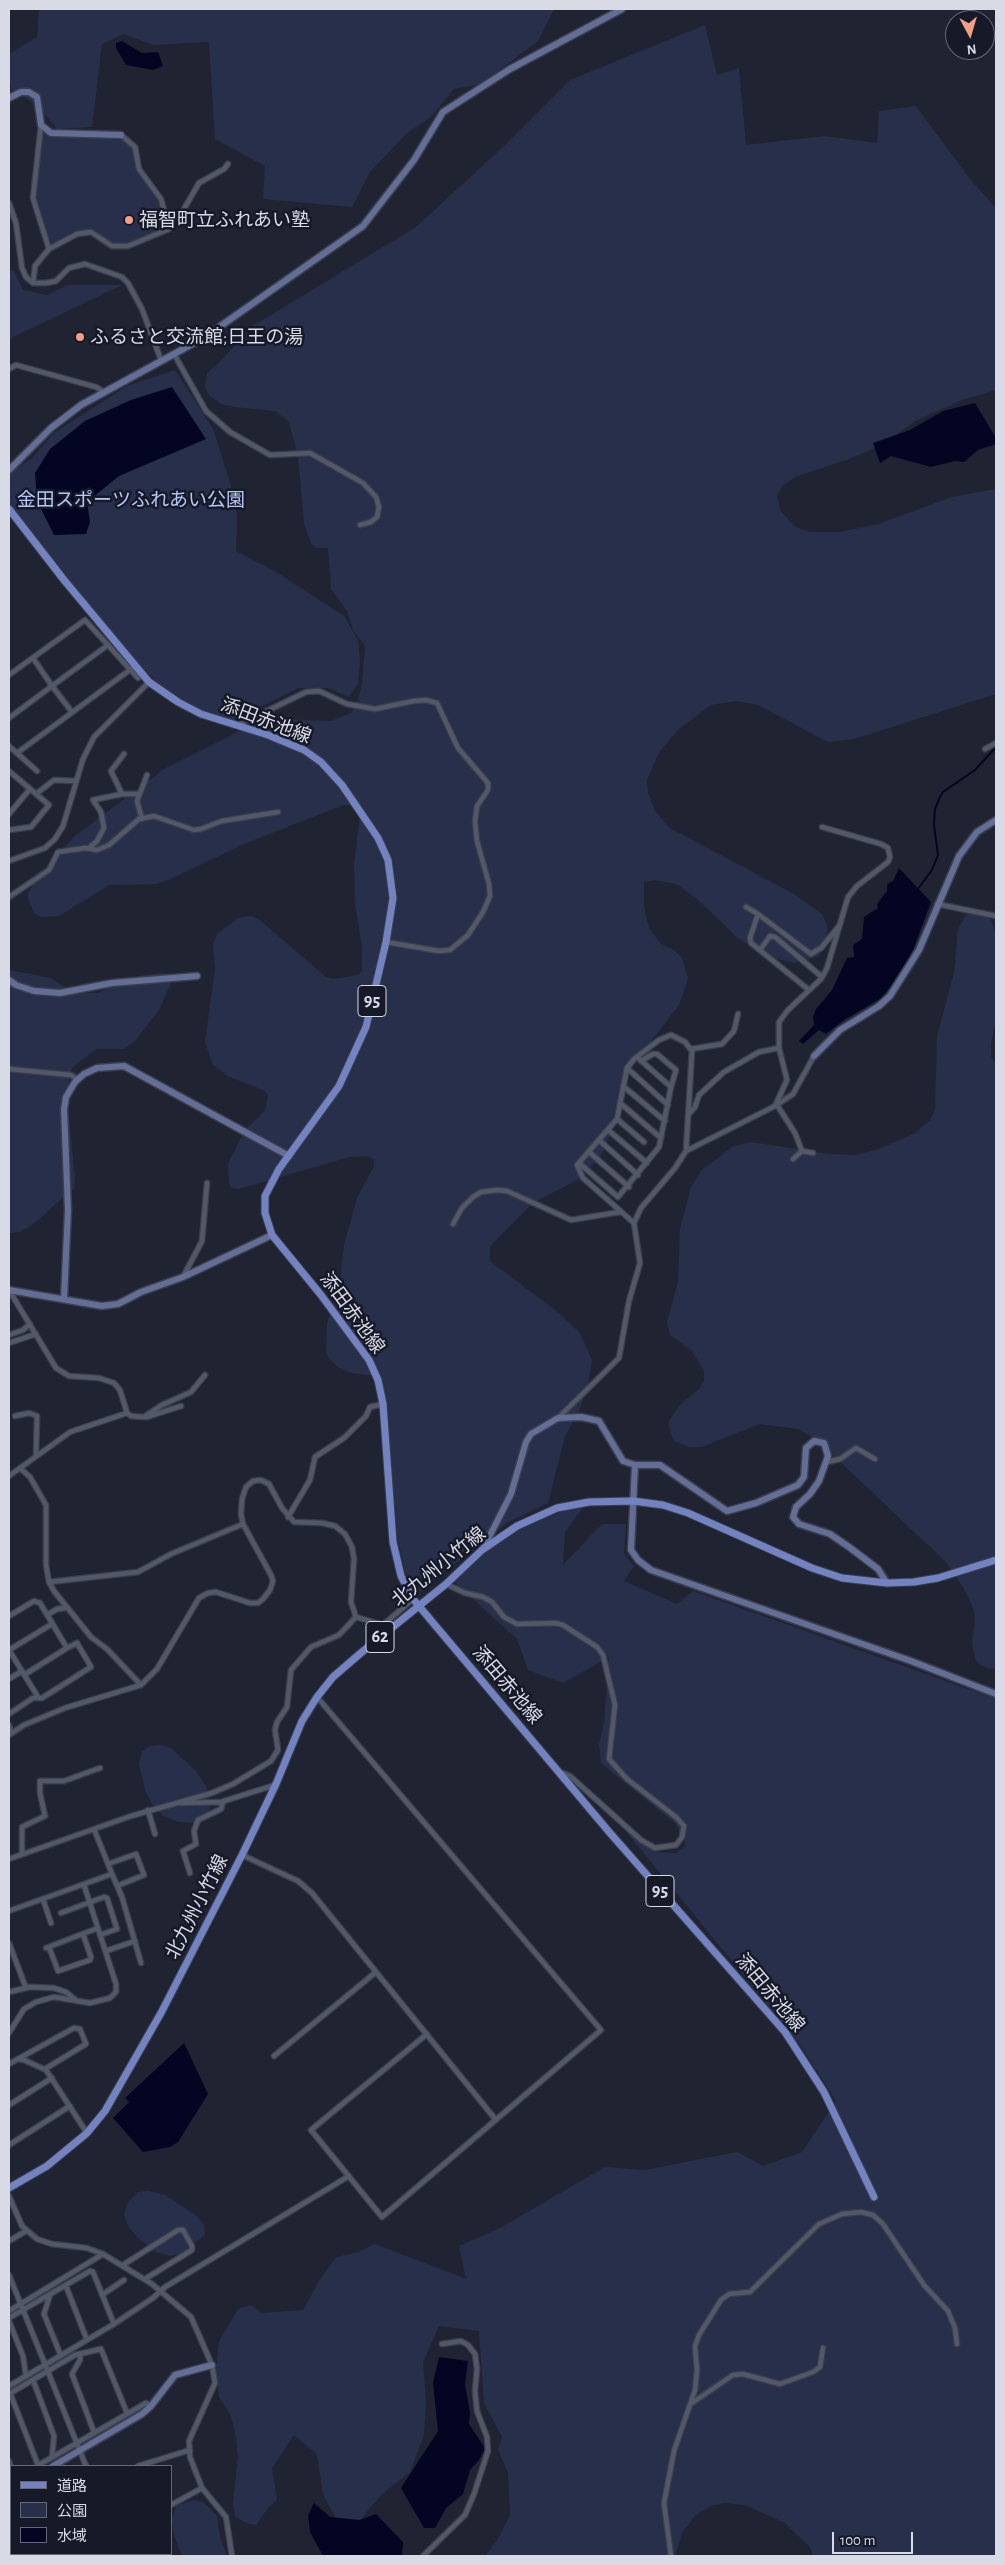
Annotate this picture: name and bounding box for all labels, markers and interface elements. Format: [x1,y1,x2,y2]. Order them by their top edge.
north arrow [945,10,995,60]
text: N [966,41,977,56]
place label: 福智町立ふれあい塾 [139,209,310,231]
marker: 福智町立ふれあい塾 [123,214,135,226]
place label: ふるさと交流館;日王の湯 [90,326,303,348]
marker: ふるさと交流館;日王の湯 [74,331,86,343]
park label: 金田スポーツふれあい公園 [17,489,245,511]
street label: 添田赤池線 [218,693,314,749]
road number: 95 [358,986,386,1016]
street label: 添田赤池線 [315,1268,389,1358]
street label: 北九州小竹線 [388,1522,490,1612]
road number: 62 [366,1621,394,1652]
street label: 添田赤池線 [468,1641,546,1729]
street label: 北九州小竹線 [161,1851,233,1963]
road number: 95 [646,1875,674,1906]
street label: 添田赤池線 [731,1949,809,2037]
legend [10,2465,172,2555]
text: 道路 [57,2479,87,2494]
text: 公園 [57,2504,87,2519]
scale bar [835,2522,916,2554]
text: 水域 [57,2529,87,2544]
text: 100 m [840,2533,875,2548]

